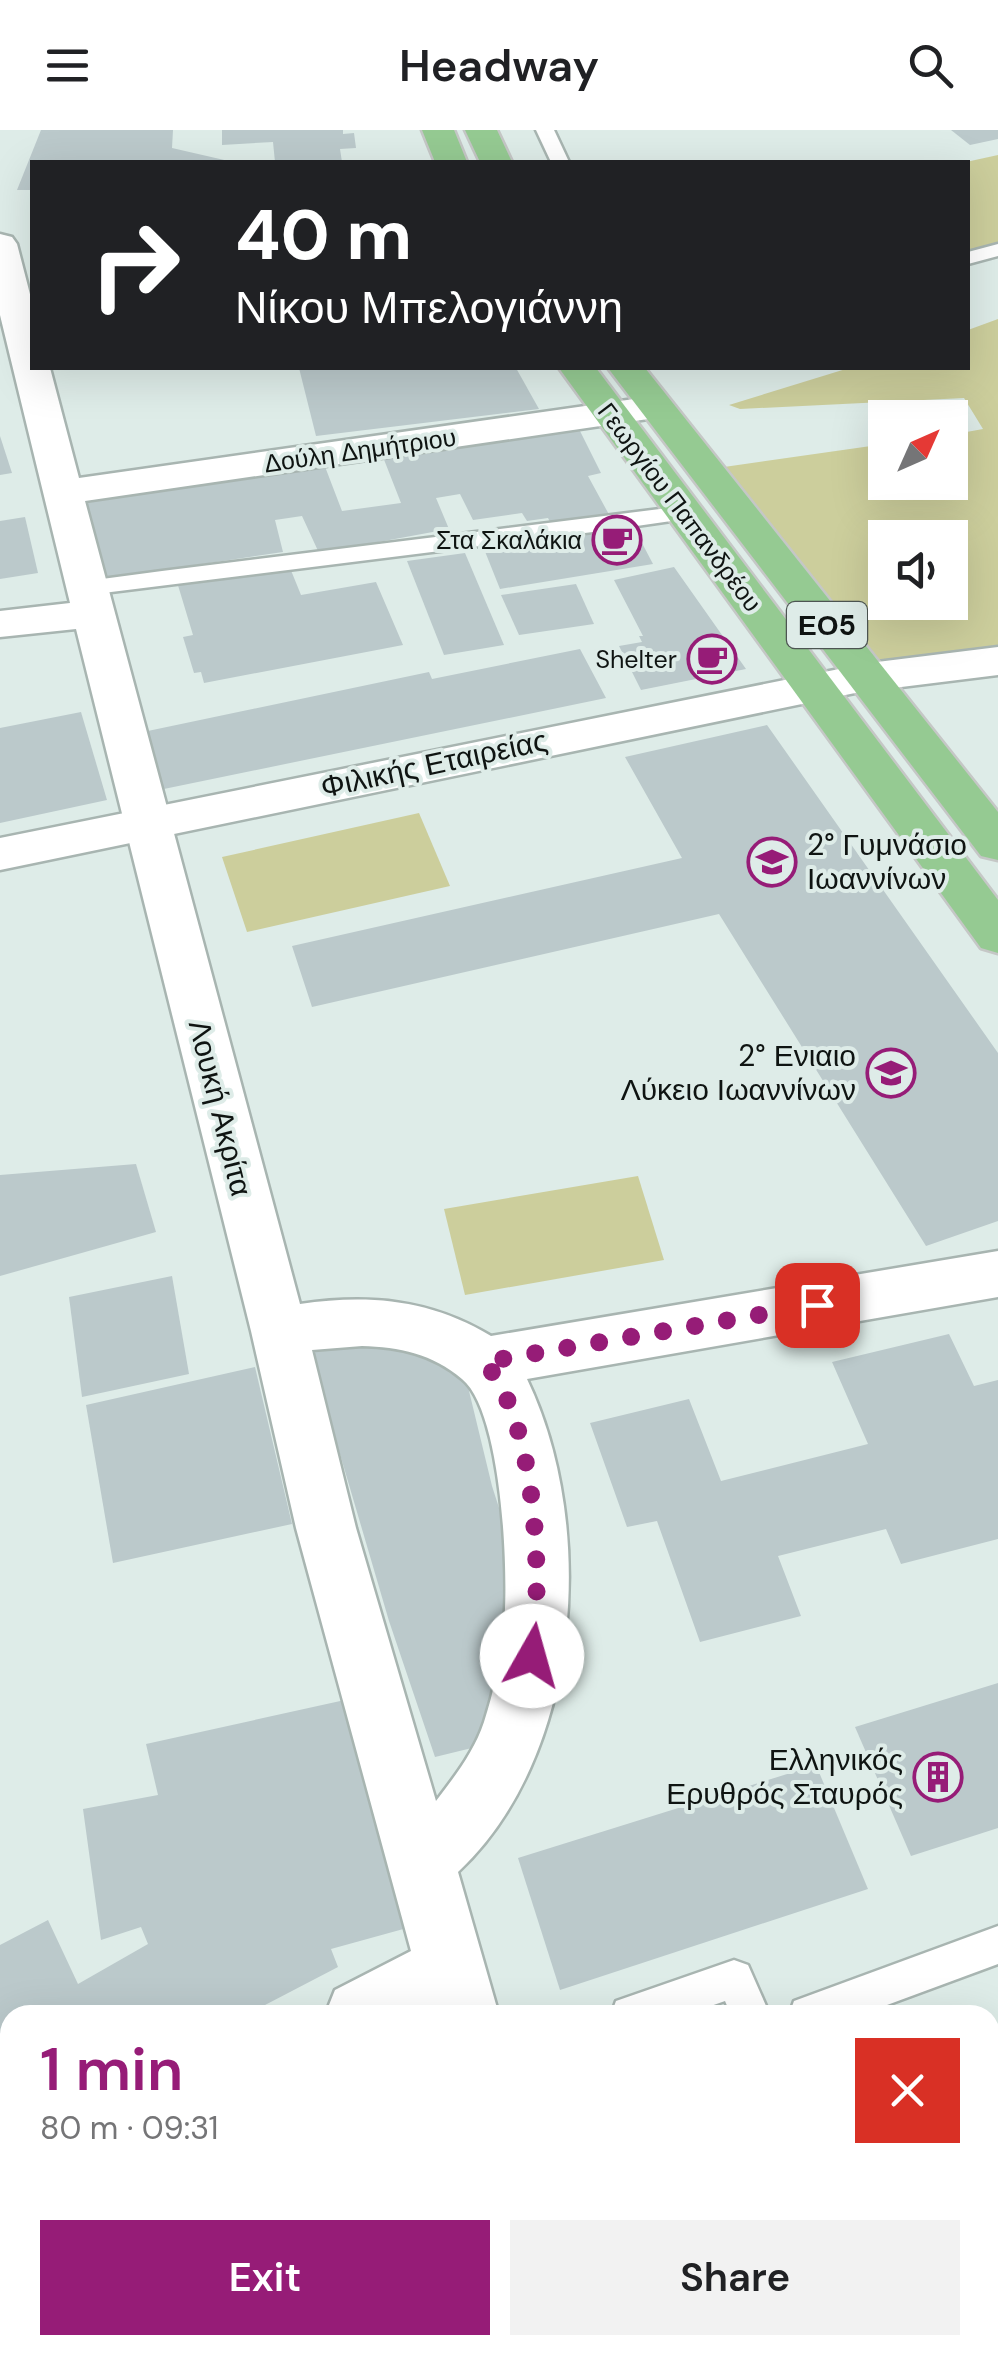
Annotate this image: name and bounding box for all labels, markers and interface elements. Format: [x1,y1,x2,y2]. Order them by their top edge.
text: Headway [399,36,599,95]
icon: menu [40,38,95,93]
icon: search [903,38,958,93]
text: 40 m [235,190,412,281]
icon: right [70,200,200,330]
text: Νίκου Μπελογιάννη [235,278,623,337]
street label: Γεωργίου Παπανδρέου [590,396,769,618]
north arrow [868,400,968,500]
map controls [868,400,968,620]
street label: Δούλη Δημήτριου [262,421,458,480]
cafe icon: Στα Σκαλάκια [591,514,643,566]
button: sound [868,520,968,620]
place label: Στα Σκαλάκια [436,524,582,557]
road number: ΕΟ5 [787,602,867,648]
cafe icon: Shelter [686,633,738,685]
place label: Shelter [595,643,677,676]
street label: Φιλικής Εταιρείας [317,720,551,807]
place label: 2° Γυμνάσιο Ιωαννίνων [807,825,967,898]
school or university icon: 2° Γυμνάσιο Ιωαννίνων [746,836,798,888]
street label: Λουκή Ακρίτα [180,1016,261,1200]
place label: 2° Ενιαιο Λύκειο Ιωαννίνων [621,1036,856,1109]
school or university icon: 2° Ενιαιο Λύκειο Ιωαννίνων [865,1047,917,1099]
pin [775,1263,860,1348]
icon: arrive [790,1278,845,1333]
position arrow [480,1604,584,1708]
place label: Ελληνικός Ερυθρός Σταυρός [666,1740,903,1813]
building icon: Ελληνικός Ερυθρός Σταυρός [912,1751,964,1803]
text: 1 min [40,2030,183,2109]
button: close [855,2038,960,2143]
text: 80 m · 09:31 [40,2107,219,2149]
button: Exit [40,2220,490,2335]
button: Share [510,2220,960,2335]

